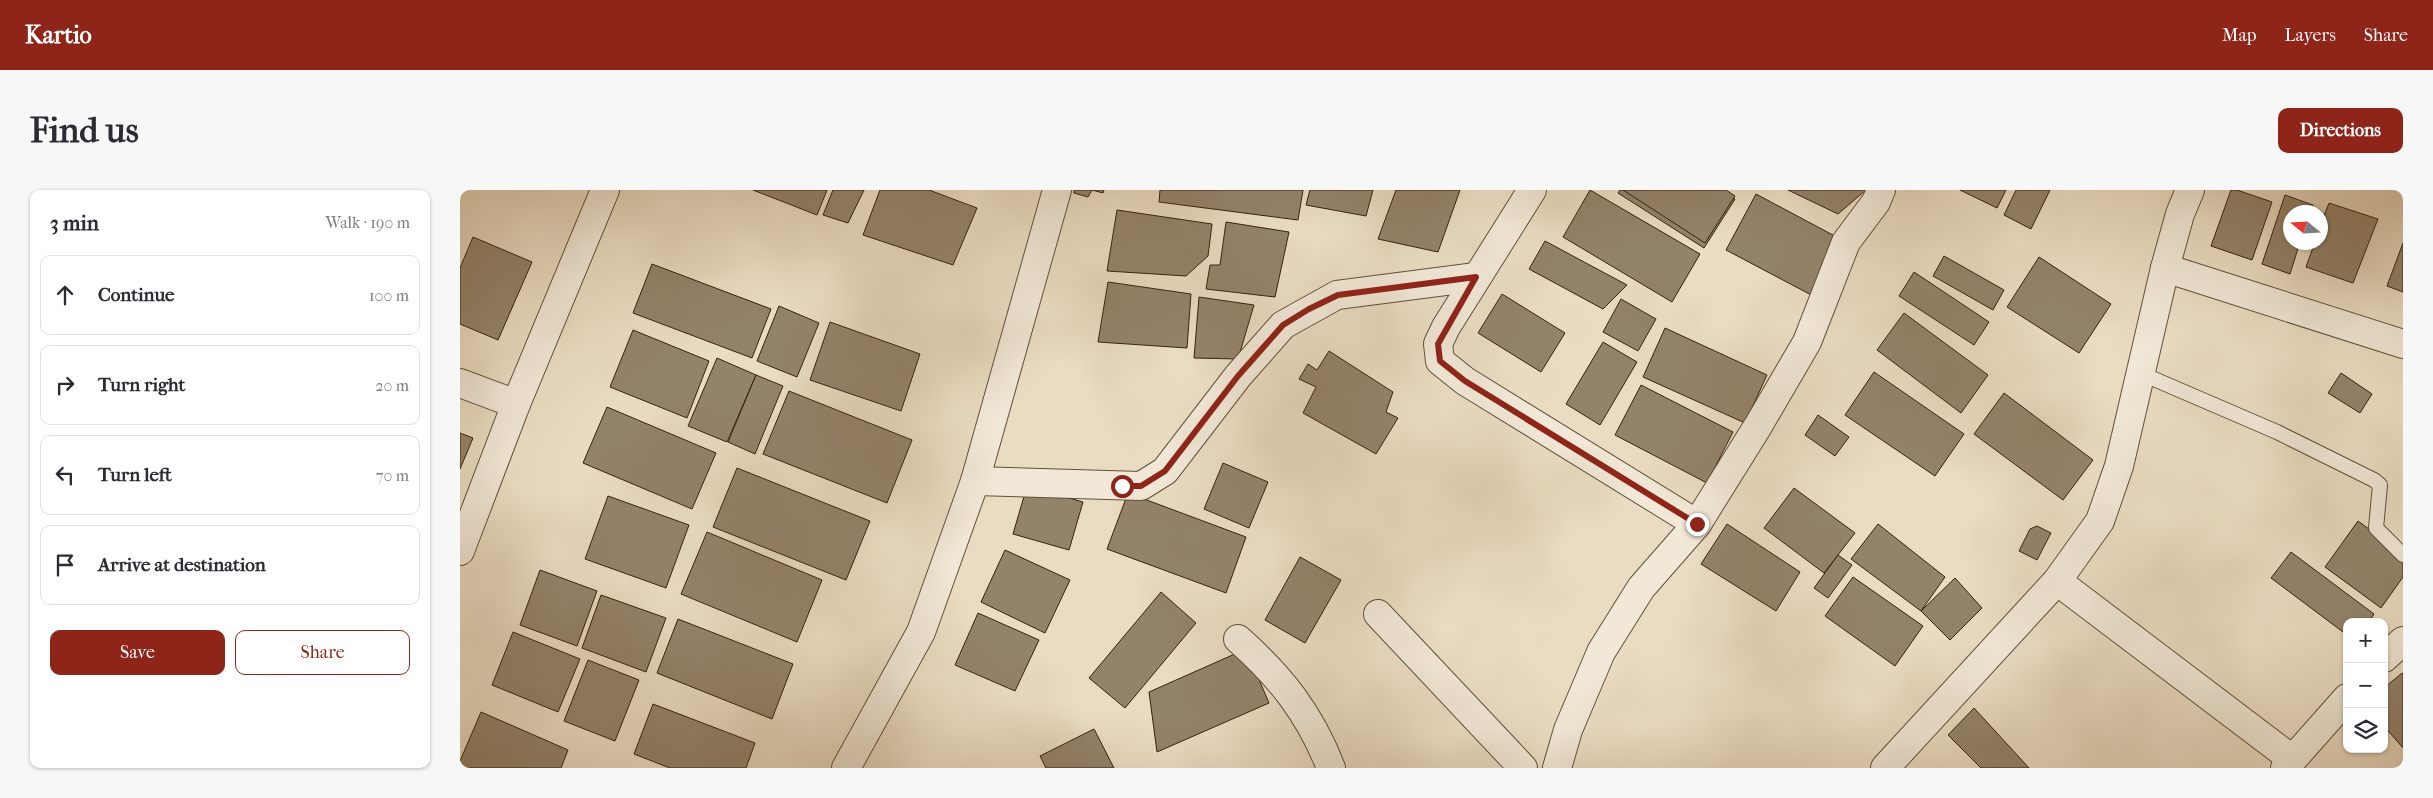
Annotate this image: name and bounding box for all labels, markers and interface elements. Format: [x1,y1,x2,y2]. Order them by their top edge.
text: Kartio [25,21,92,49]
text: Map [2222,25,2256,46]
text: Layers [2284,25,2336,46]
text: Share [2364,25,2408,46]
button: Directions [2278,108,2403,153]
text: Find us [30,110,139,151]
north arrow [2283,205,2328,250]
text: 3 min [50,211,99,235]
text: Walk · 190 m [326,213,410,232]
icon: ahead [51,281,79,309]
text: Continue [98,284,174,306]
text: 100 m [369,286,409,305]
icon: right [51,371,79,399]
text: Turn right [98,374,185,396]
text: 20 m [375,376,409,395]
icon: left [51,461,79,489]
text: Turn left [98,464,172,486]
text: 70 m [376,466,409,485]
route start [1111,475,1134,498]
route end [1686,513,1709,536]
icon: arrive [51,551,79,579]
text: Arrive at destination [98,554,266,576]
map controls [2343,618,2388,753]
button: + [2343,618,2388,663]
button: Save [50,630,225,675]
button: Share [235,630,410,675]
button: − [2343,663,2388,708]
button: layers [2343,708,2388,753]

